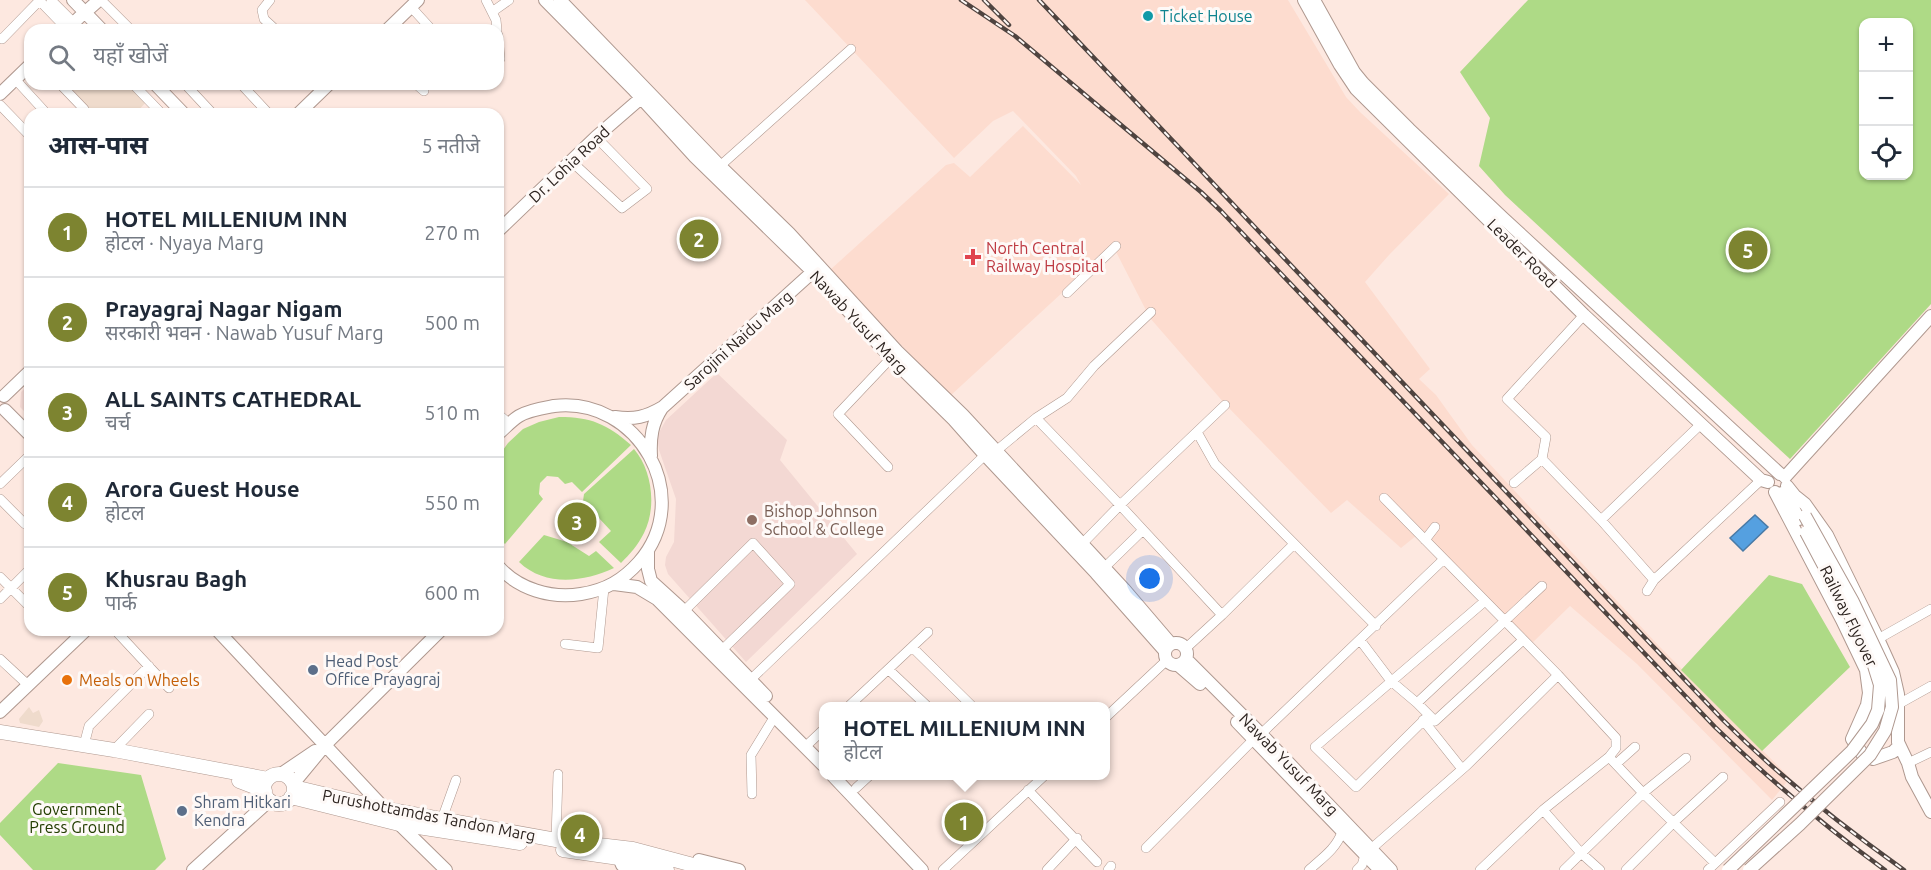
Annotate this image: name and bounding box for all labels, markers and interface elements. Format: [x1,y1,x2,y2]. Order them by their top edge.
place label: Ticket House [1160,7,1253,25]
marker: Ticket House [1141,9,1155,23]
map controls [1859,18,1913,180]
button: + [1859,18,1913,72]
search box [24,24,504,90]
icon: search [45,41,78,74]
text: यहाँ खोजें [93,42,168,67]
button: − [1859,72,1913,126]
street label: Dr. Lohia Road [525,122,613,206]
button: locate [1859,126,1913,180]
text: आस-पास [48,130,148,159]
text: 5 नतीजे [422,134,480,157]
text: HOTEL MILLENIUM INN [105,206,348,231]
street label: Leader Road [1484,215,1560,291]
pin: 2 [680,216,718,262]
text: 1 [62,221,73,244]
text: 270 m [424,221,480,244]
pin: 5 [1728,228,1768,272]
text: होटल · Nyaya Marg [105,231,264,254]
place label: North Central Railway Hospital [986,239,1104,275]
marker: North Central Railway Hospital [964,248,982,266]
street label: Nawab Yusuf Marg [807,267,911,377]
street label: Sarojini Naidu Marg [680,287,796,393]
text: Prayagraj Nagar Nigam [105,296,342,321]
text: 2 [62,311,73,334]
text: 500 m [424,311,480,334]
text: सरकारी भवन · Nawab Yusuf Marg [105,321,384,344]
text: ALL SAINTS CATHEDRAL [105,386,361,411]
text: 3 [62,401,73,424]
text: 510 m [424,401,480,424]
text: चर्च [105,411,130,434]
text: Arora Guest House [105,476,300,501]
text: 4 [62,491,73,514]
text: 550 m [424,491,480,514]
pin: 3 [558,500,596,544]
text: होटल [105,501,144,524]
place label: Bishop Johnson School & College [764,502,884,538]
marker: Bishop Johnson School & College [745,513,759,527]
street label: Railway Flyover [1817,562,1881,670]
your location [1135,564,1164,593]
text: Khusrau Bagh [105,566,247,591]
text: 5 [62,581,73,604]
text: 600 m [424,581,480,604]
text: पार्क [105,591,137,614]
place label: Head Post Office Prayagraj [325,652,441,688]
marker: Head Post Office Prayagraj [306,663,320,677]
place label: Meals on Wheels [79,671,200,689]
marker: Meals on Wheels [60,673,74,687]
popup [819,702,1110,780]
street label: Nawab Yusuf Marg [1236,709,1342,819]
text: HOTEL MILLENIUM INN [843,715,1086,740]
text: होटल [843,740,883,763]
street label: Purushottamdas Tandon Marg [321,785,537,845]
place label: Shram Hitkari Kendra [194,793,291,829]
park label: Government Press Ground [29,800,125,836]
pin: 1 [944,800,984,844]
marker: Shram Hitkari Kendra [175,804,189,818]
pin: 4 [560,812,600,856]

